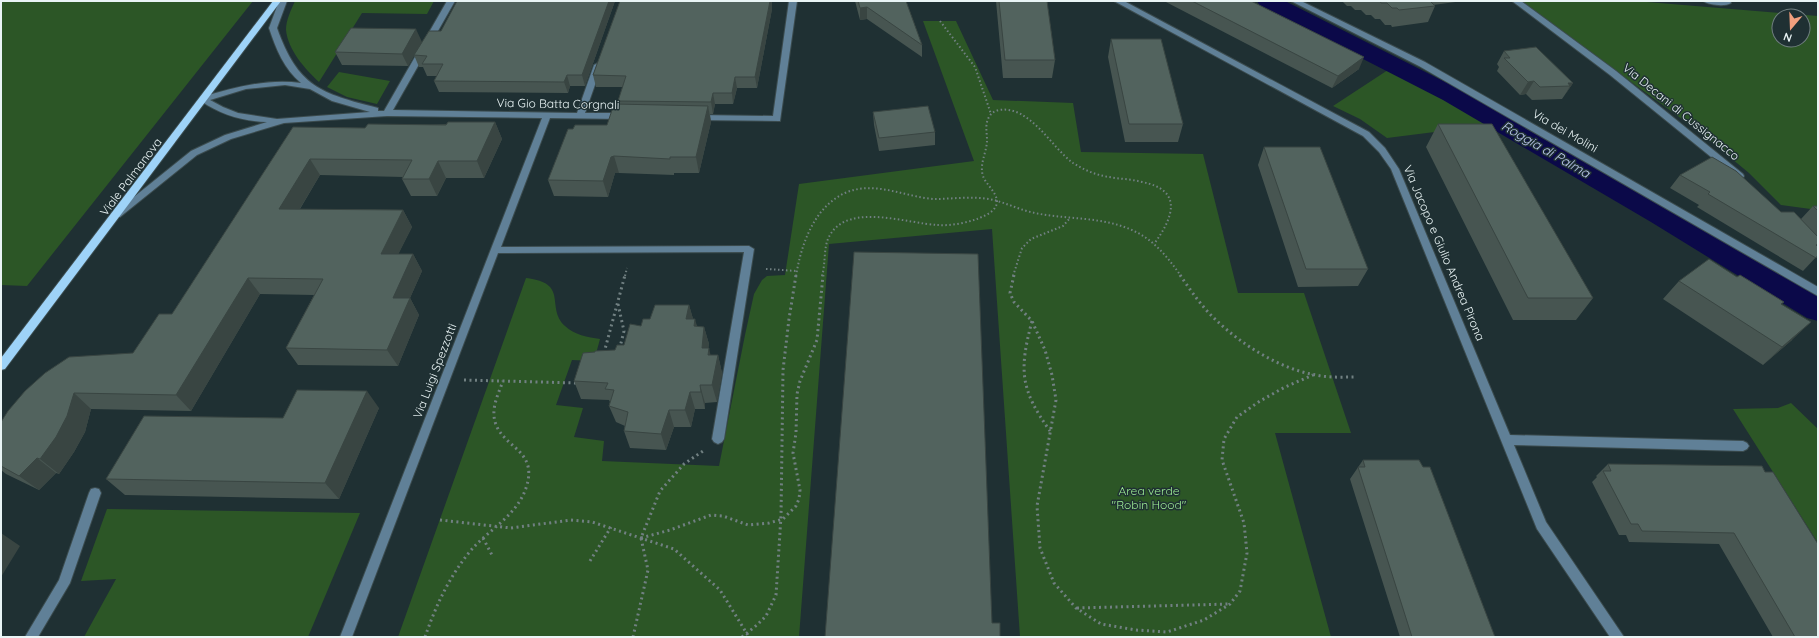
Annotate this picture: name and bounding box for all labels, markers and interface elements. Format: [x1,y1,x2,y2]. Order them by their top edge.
north arrow [1771,8,1811,48]
text: N [1782,30,1794,45]
street label: Via Decani di Cussignacco [1620,60,1743,163]
street label: Via Gio Batta Corgnali [496,95,620,112]
street label: Via dei Molini [1530,106,1601,155]
water label: Roggia di Palma [1499,117,1594,181]
street label: Viale Palmanova [96,135,165,219]
street label: Via Jacopo e Giulio Andrea Pirona [1401,163,1488,343]
street label: Via Luigi Spezzotti [410,321,460,420]
park label: Area verde "Robin Hood" [1112,483,1187,512]

